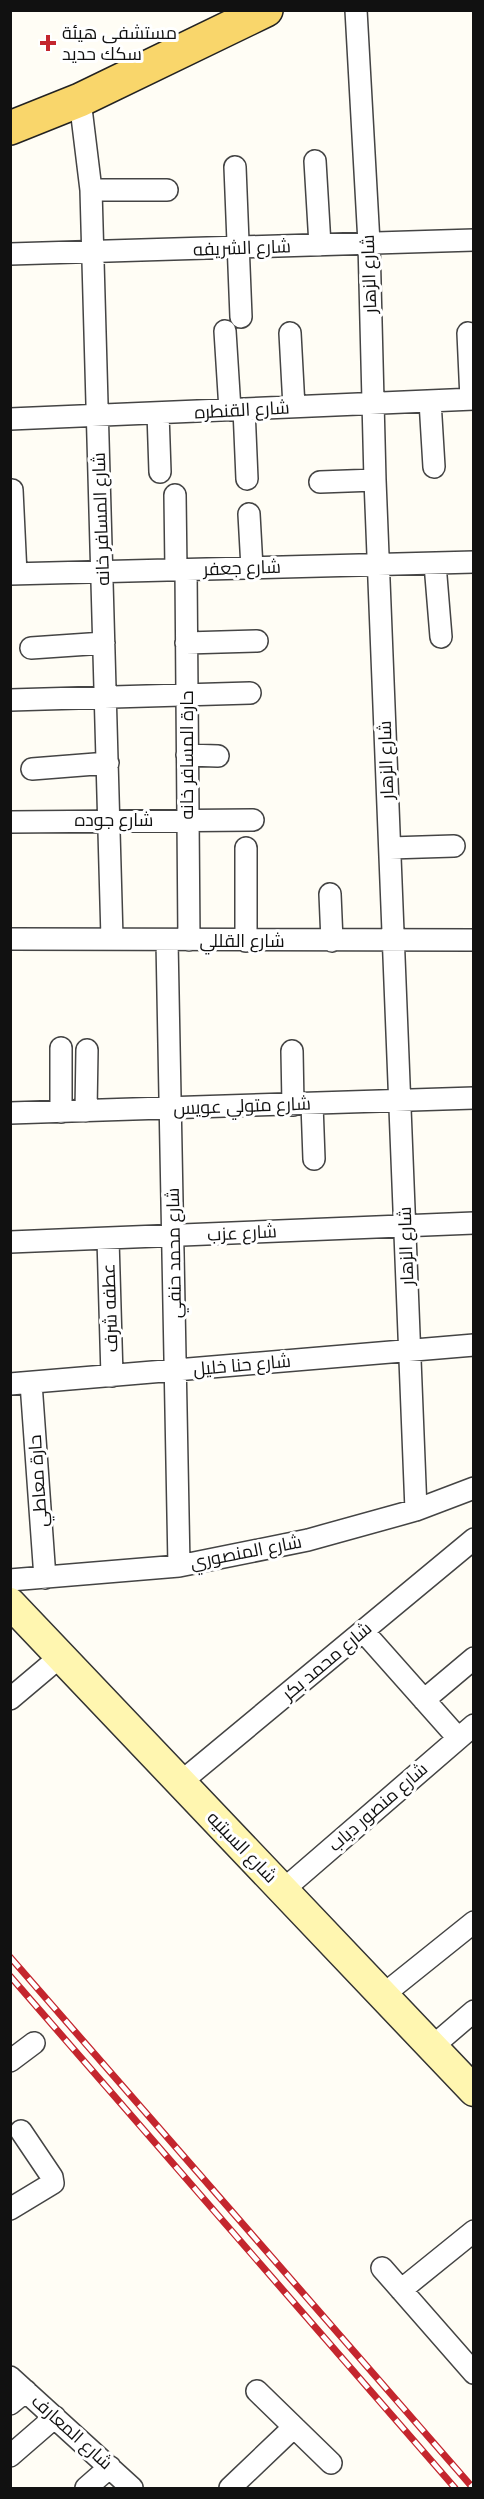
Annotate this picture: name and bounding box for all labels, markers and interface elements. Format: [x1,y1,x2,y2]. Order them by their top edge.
place label: مستشفى هيئة سكك حديد [62,20,177,65]
marker: مستشفى هيئة سكك حديد [39,34,57,52]
street label: شارع الشريفه [193,233,291,262]
street label: شارع الزهار [355,234,382,315]
street label: شارع القنطره [194,395,290,424]
street label: شارع المسافر خانه [86,452,115,586]
street label: شارع جعفر [202,554,281,581]
street label: حارة المسافر خانه [174,690,198,820]
street label: شارع الزهار [372,720,399,801]
street label: شارع جوده [75,807,153,832]
street label: شارع القللي [199,928,285,955]
street label: شارع متولي عويس [173,1091,311,1122]
street label: شارع محمد حنفي [160,1187,189,1319]
street label: شارع الزهار [392,1206,419,1287]
street label: شارع عزب [207,1218,277,1247]
street label: عطفه شرف [95,1263,123,1353]
street label: شارع حنا خليل [192,1348,292,1381]
street label: حارة معاطي [22,1434,55,1528]
street label: شارع المنصوري [188,1528,304,1577]
street label: شارع محمد بكر [276,1616,377,1706]
street label: شارع منصور دياب [323,1756,433,1857]
street label: شارع السبتيه [202,1805,283,1888]
street label: شارع المعارف [26,2388,118,2475]

